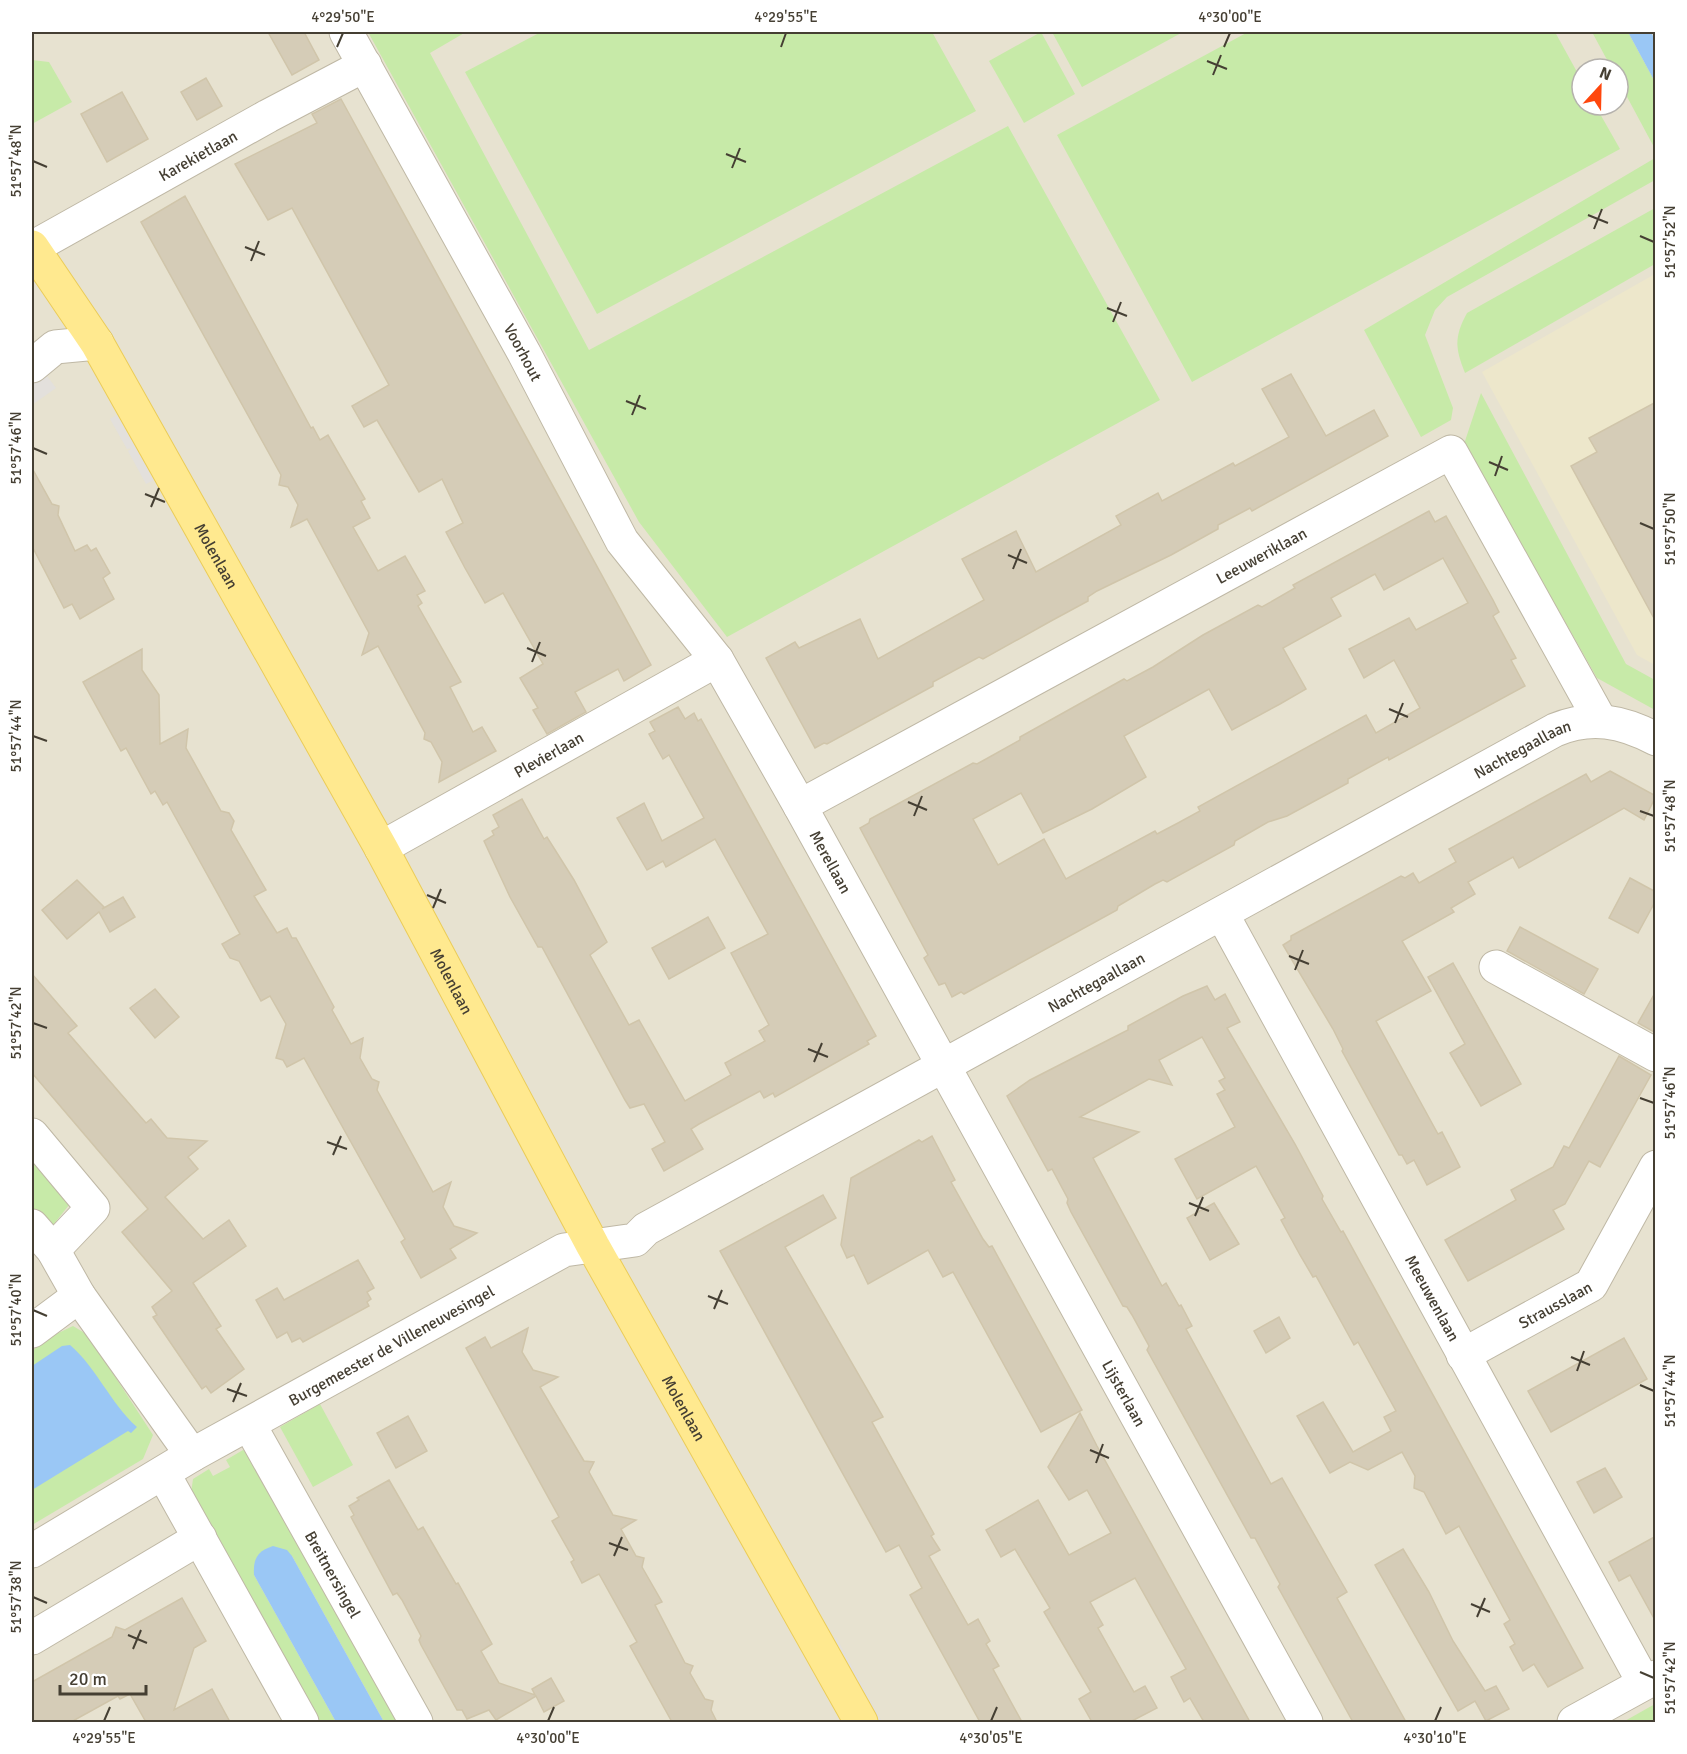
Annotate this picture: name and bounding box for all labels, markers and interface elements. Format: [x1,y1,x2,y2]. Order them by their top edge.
text: 4°29'50"E [311,8,375,26]
text: 4°29'55"E [754,8,818,26]
text: 4°30'00"E [1198,8,1262,26]
north arrow [1570,57,1630,117]
text: N [1596,63,1614,85]
text: 51°57'48"N [7,124,25,198]
street label: Karekietlaan [156,126,241,186]
text: 51°57'52"N [1661,205,1679,279]
street label: Voorhout [499,320,546,385]
text: 51°57'46"N [7,411,25,485]
text: 51°57'50"N [1661,492,1679,566]
street label: Molenlaan [189,520,242,593]
street label: Leeuweriklaan [1213,523,1310,589]
text: 51°57'44"N [7,699,25,773]
street label: Nachtegaallaan [1471,716,1574,784]
street label: Plevierlaan [511,728,587,783]
text: 51°57'48"N [1661,779,1679,853]
street label: Merellaan [805,827,855,897]
street label: Molenlaan [425,945,477,1018]
street label: Nachtegaallaan [1045,948,1149,1017]
text: 51°57'42"N [7,986,25,1060]
text: 51°57'46"N [1661,1066,1679,1140]
street label: Meeuwenlaan [1400,1252,1464,1345]
text: 51°57'40"N [7,1273,25,1347]
street label: Strausslaan [1515,1277,1596,1334]
street label: Burgemeester de Villeneuvesingel [285,1281,498,1411]
text: 51°57'44"N [1661,1354,1679,1428]
street label: Lijsterlaan [1097,1357,1150,1430]
street label: Molenlaan [657,1372,710,1445]
street label: Breitnersingel [300,1528,365,1622]
text: 51°57'38"N [7,1560,25,1634]
text: 51°57'42"N [1661,1641,1679,1715]
scale bar [60,1658,146,1696]
text: 20 m [69,1668,107,1690]
text: 4°29'55"E [72,1729,136,1747]
text: 4°30'00"E [516,1729,580,1747]
text: 4°30'05"E [959,1729,1023,1747]
text: 4°30'10"E [1403,1729,1467,1747]

